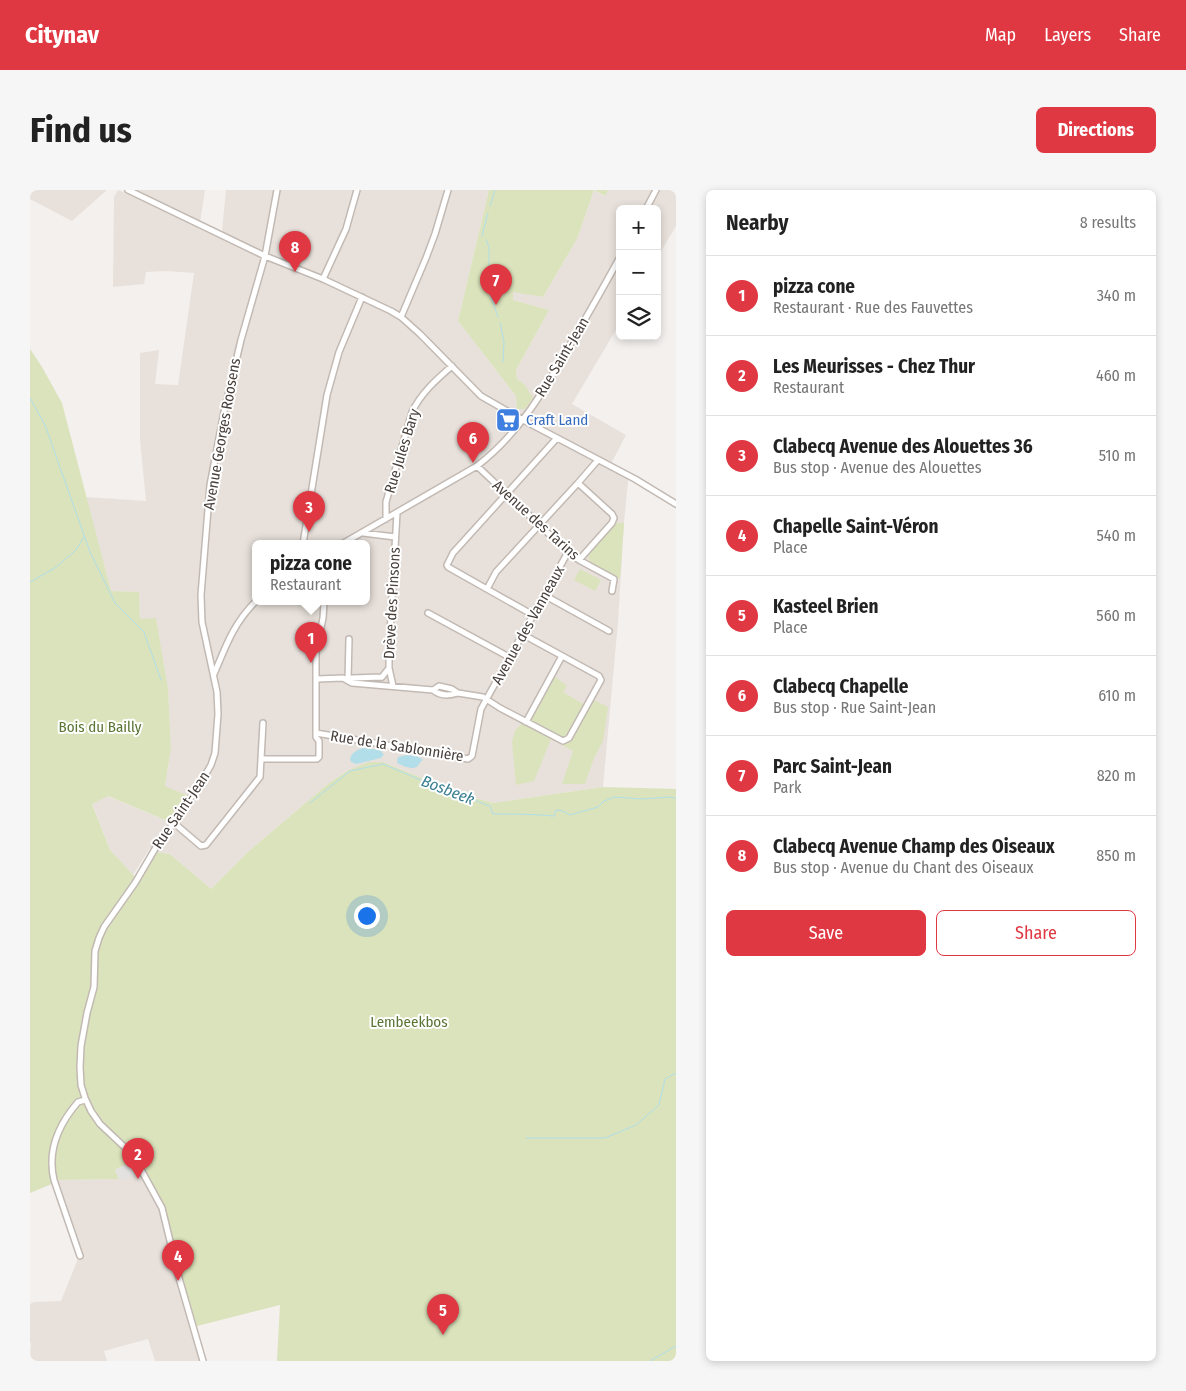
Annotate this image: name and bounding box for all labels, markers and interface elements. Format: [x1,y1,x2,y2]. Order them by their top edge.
text: Citynav [25,21,99,49]
text: Map [985,24,1016,46]
text: Layers [1044,24,1091,46]
text: Share [1119,24,1161,46]
button: Directions [1036,107,1156,153]
text: Find us [30,109,132,151]
map controls [616,205,661,340]
button: + [616,205,661,250]
text: Nearby [726,210,788,236]
text: 8 results [1080,213,1136,232]
pin: 8 [279,231,311,272]
button: − [616,250,661,295]
pin: 7 [480,264,512,305]
text: pizza cone [773,275,855,298]
text: 1 [739,286,745,305]
text: 340 m [1097,286,1136,305]
button: layers [616,295,661,340]
text: Restaurant · Rue des Fauvettes [773,298,973,317]
street label: Rue Saint-Jean [531,314,593,400]
text: Les Meurisses - Chez Thur [773,355,975,378]
street label: Avenue Georges Roosens [200,357,244,511]
text: 2 [738,366,746,385]
text: 460 m [1096,366,1136,385]
text: Restaurant [773,378,844,397]
street label: Rue Jules Bary [381,406,424,496]
supermarket icon: Craft Land [495,407,521,433]
place label: Craft Land [526,411,588,429]
pin: 6 [457,422,489,463]
text: Clabecq Avenue des Alouettes 36 [773,435,1033,458]
text: 3 [738,446,746,465]
text: 510 m [1099,446,1136,465]
text: Bus stop · Avenue des Alouettes [773,458,982,477]
street label: Avenue des Tarins [489,476,583,564]
pin: 3 [293,491,325,532]
text: Chapelle Saint-Véron [773,515,938,538]
text: 4 [738,526,746,545]
text: 540 m [1097,526,1136,545]
text: Place [773,538,808,557]
popup [252,540,370,605]
street label: Drève des Pinsons [380,547,404,659]
text: pizza cone [270,552,352,575]
street label: Avenue des Vanneaux [488,562,568,688]
text: Restaurant [270,575,341,594]
text: Kasteel Brien [773,595,878,618]
text: 5 [738,606,746,625]
text: 560 m [1096,606,1136,625]
text: Place [773,618,808,637]
pin: 1 [295,622,327,663]
text: Clabecq Chapelle [773,675,909,698]
text: 6 [738,686,746,705]
text: 610 m [1098,686,1136,705]
text: Bus stop · Rue Saint-Jean [773,698,936,717]
park label: Bois du Bailly [58,718,142,736]
street label: Rue de la Sablonnière [329,727,465,765]
text: Parc Saint-Jean [773,755,892,778]
text: 7 [739,766,745,785]
text: 820 m [1097,766,1136,785]
street label: Rue Saint-Jean [148,768,214,852]
water label: Bosbeek [419,771,477,809]
text: Park [773,778,801,797]
text: Clabecq Avenue Champ des Oiseaux [773,835,1055,858]
text: 8 [738,846,746,865]
text: 850 m [1096,846,1136,865]
text: Bus stop · Avenue du Chant des Oiseaux [773,858,1034,877]
your location [354,903,380,929]
button: Save [726,910,926,956]
button: Share [936,910,1136,956]
park label: Lembeekbos [370,1013,448,1031]
pin: 2 [122,1138,154,1179]
pin: 4 [162,1240,194,1281]
pin: 5 [427,1294,459,1335]

